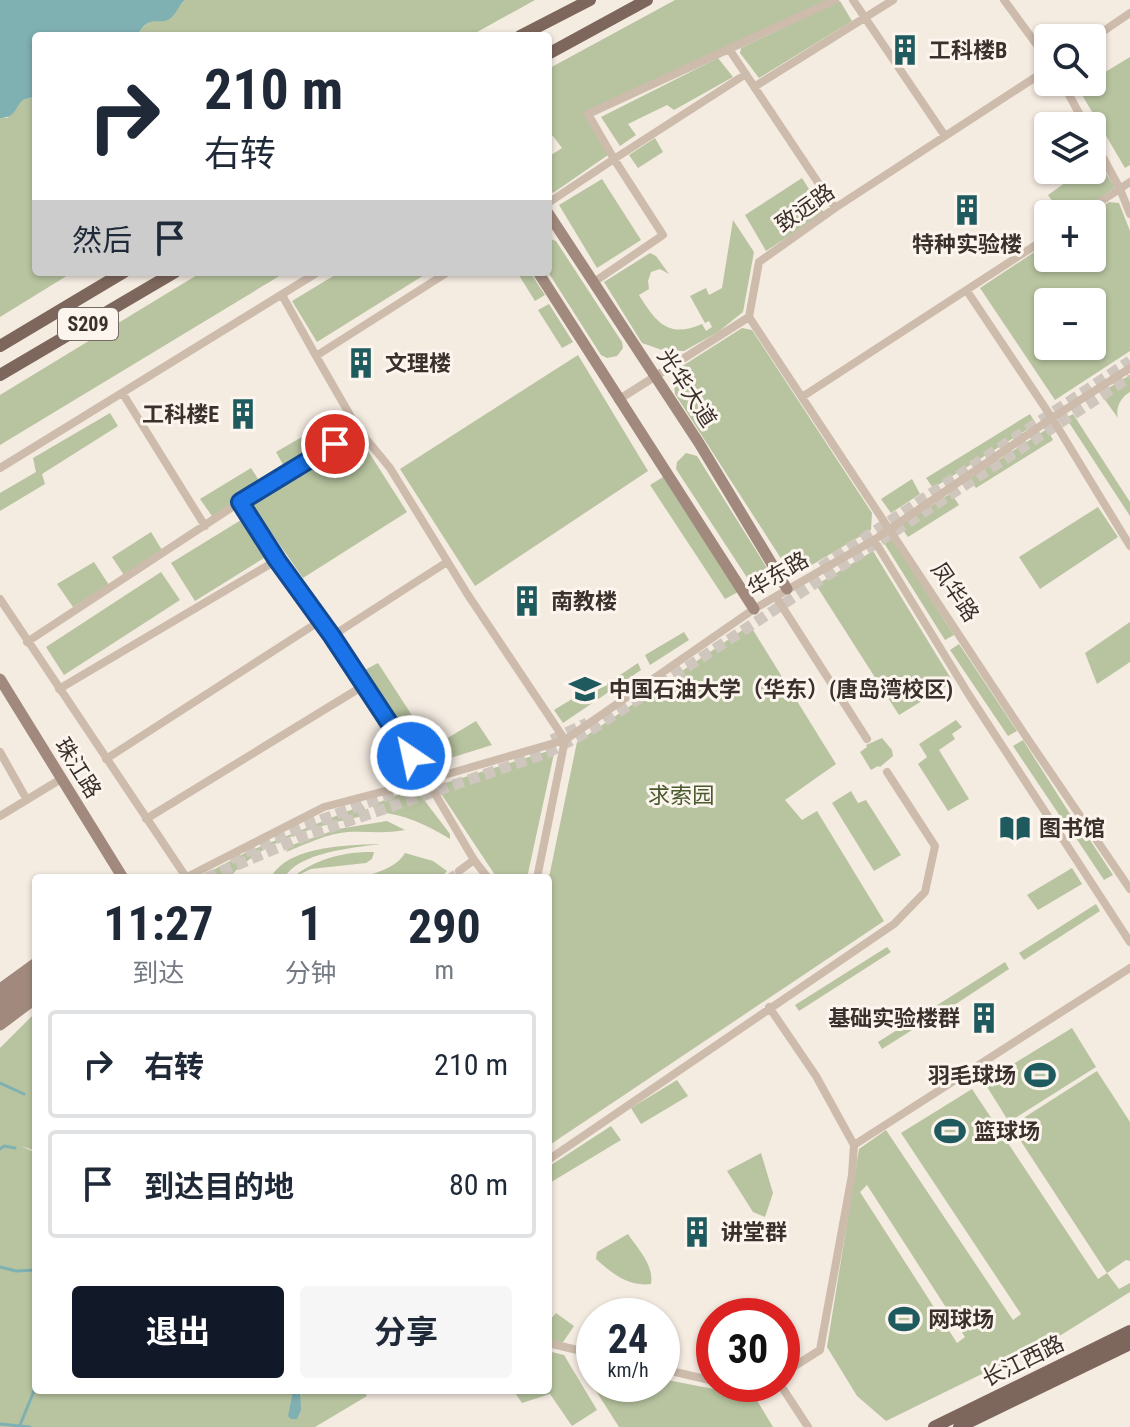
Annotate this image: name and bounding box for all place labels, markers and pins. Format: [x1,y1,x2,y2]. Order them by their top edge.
building icon: 工科楼B [888,33,922,67]
place label: 工科楼B [929,38,1007,63]
building icon: 特种实验楼 [950,193,984,227]
place label: 特种实验楼 [912,232,1022,257]
building icon: 文理楼 [344,346,378,380]
place label: 文理楼 [385,351,451,376]
building icon: 工科楼E [226,397,260,431]
place label: 工科楼E [142,402,219,427]
pin [301,410,369,478]
building icon: 南教楼 [510,584,544,618]
place label: 南教楼 [551,589,617,614]
school or university icon: 中国石油大学（华东）(唐岛湾校区) [568,672,602,706]
place label: 中国石油大学（华东）(唐岛湾校区) [609,677,953,702]
library icon: 图书馆 [998,811,1032,845]
place label: 图书馆 [1039,816,1105,841]
building icon: 基础实验楼群 [967,1001,1001,1035]
place label: 基础实验楼群 [828,1006,960,1031]
sports icon: 羽毛球场 [1023,1058,1057,1092]
place label: 羽毛球场 [928,1063,1016,1088]
sports icon: 篮球场 [933,1114,967,1148]
place label: 篮球场 [974,1119,1040,1144]
building icon: 讲堂群 [680,1215,714,1249]
place label: 讲堂群 [721,1220,787,1245]
sports icon: 网球场 [887,1302,921,1336]
place label: 网球场 [928,1307,994,1332]

